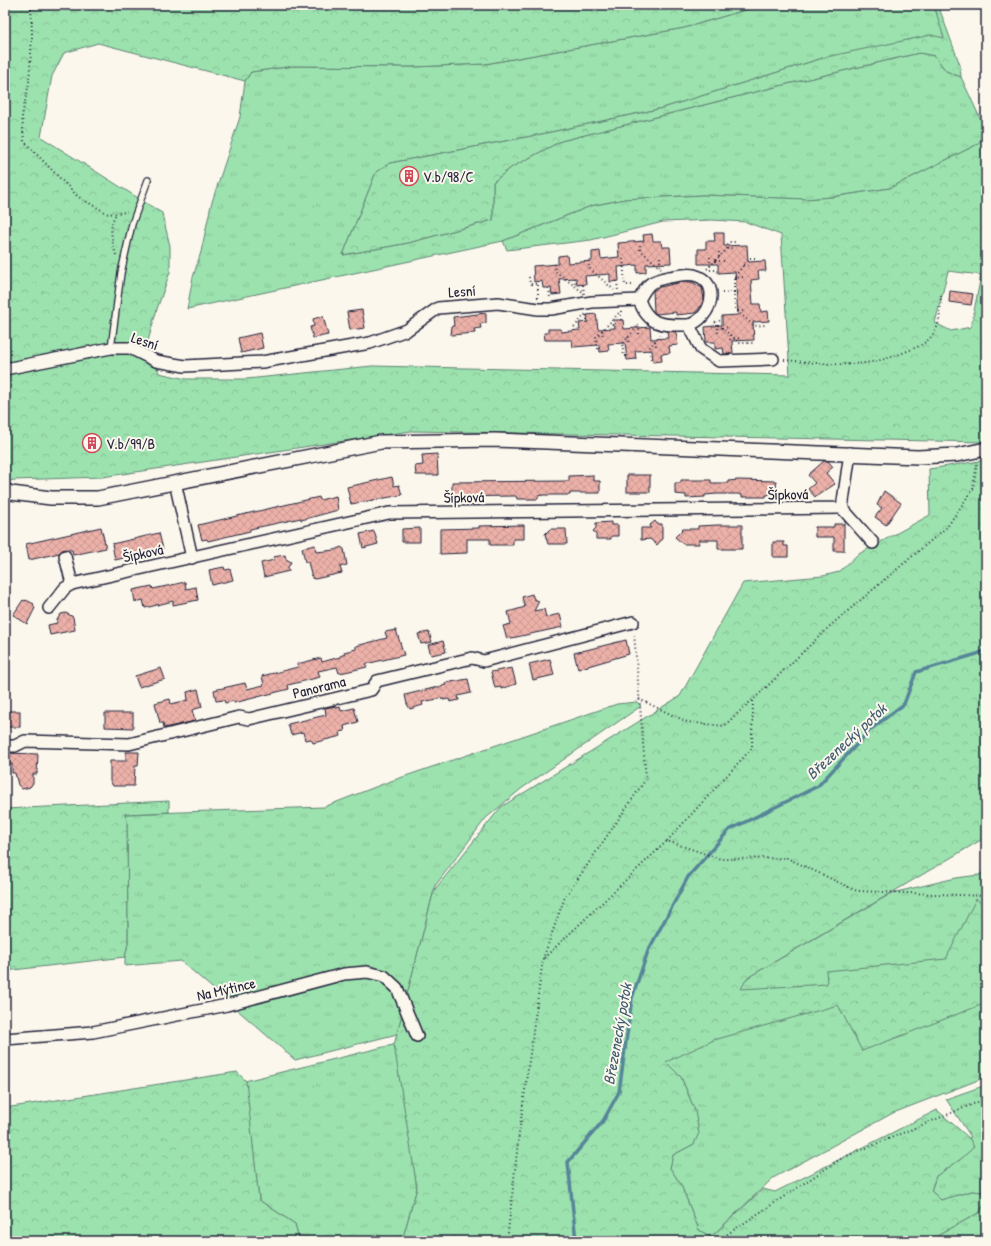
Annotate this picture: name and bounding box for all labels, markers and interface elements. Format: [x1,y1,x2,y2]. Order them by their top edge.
building icon: V.b/98/C [398,165,420,187]
place label: V.b/98/C [423,166,474,187]
street label: Lesní [448,280,476,302]
street label: Lesní [129,327,161,355]
building icon: V.b/99/B [81,432,103,454]
place label: V.b/99/B [106,433,155,454]
street label: Šípková [767,483,809,505]
street label: Šípková [443,486,485,508]
street label: Šípková [121,538,165,568]
street label: Panorama [290,670,348,704]
water label: Březenecký potok [801,697,892,784]
street label: Na Mýtince [195,972,257,1006]
water label: Březenecký potok [597,980,637,1086]

